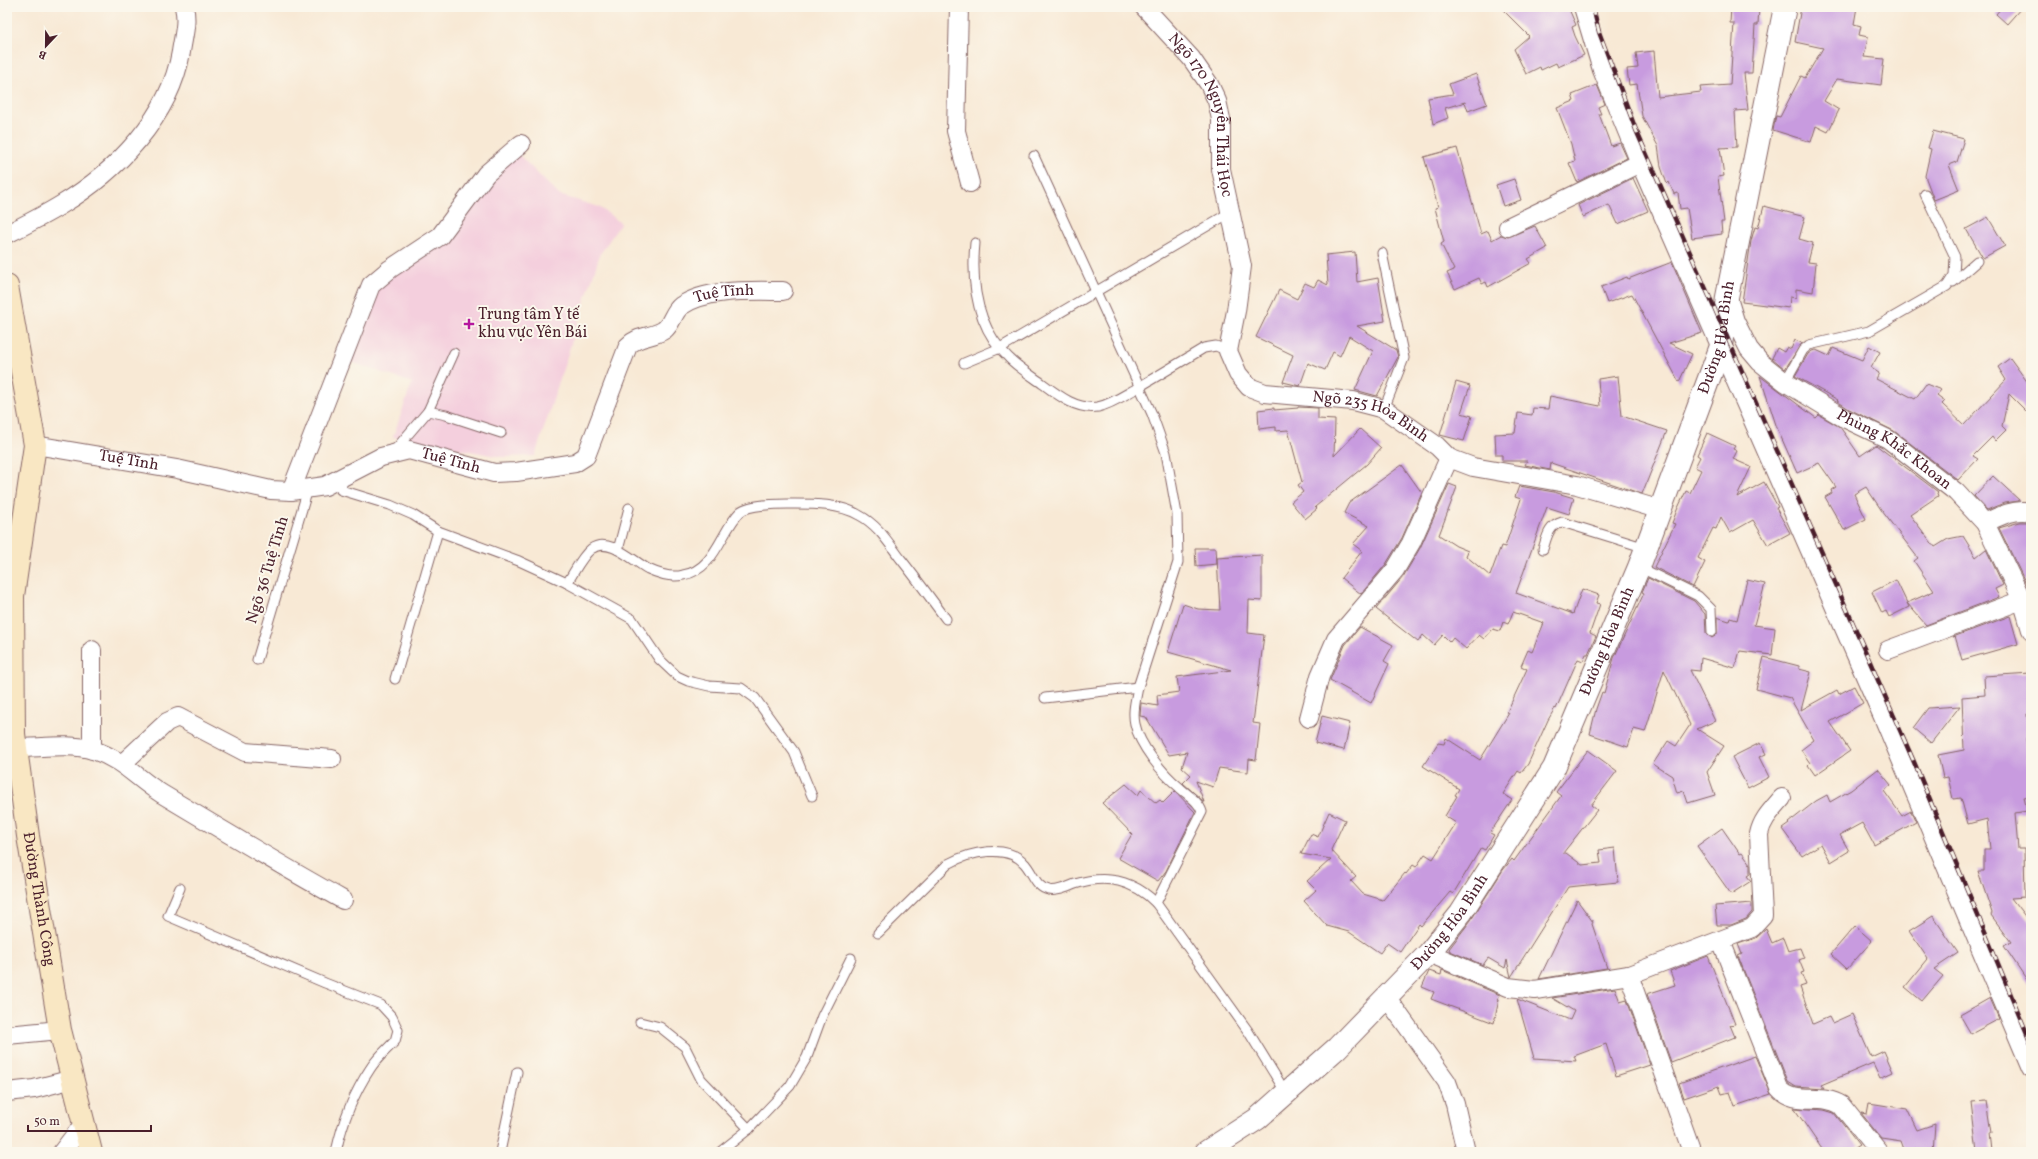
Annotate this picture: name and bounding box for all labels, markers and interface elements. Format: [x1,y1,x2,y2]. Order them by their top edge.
north arrow [26,26,66,66]
street label: Ngõ 170 Nguyễn Thái Học [1163,28,1238,199]
text: B [37,46,49,62]
street label: Đường Hòa Bình [1693,279,1741,397]
street label: Tuệ Tĩnh [691,280,754,309]
place label: Trung tâm Y tế khu vực Yên Bái [478,304,588,344]
marker: Trung tâm Y tế khu vực Yên Bái [463,318,475,330]
street label: Ngõ 235 Hòa Bình [1312,386,1433,448]
street label: Phùng Khắc Khoan [1832,405,1956,495]
street label: Tuệ Tĩnh [419,443,483,480]
street label: Tuệ Tĩnh [97,445,160,477]
street label: Ngõ 36 Tuệ Tĩnh [241,514,295,626]
street label: Đường Hòa Bình [1575,583,1640,699]
street label: Đường Thành Công [16,830,60,968]
street label: Đường Hòa Bình [1406,870,1494,976]
scale bar [28,1107,151,1133]
text: 50 m [34,1114,60,1130]

